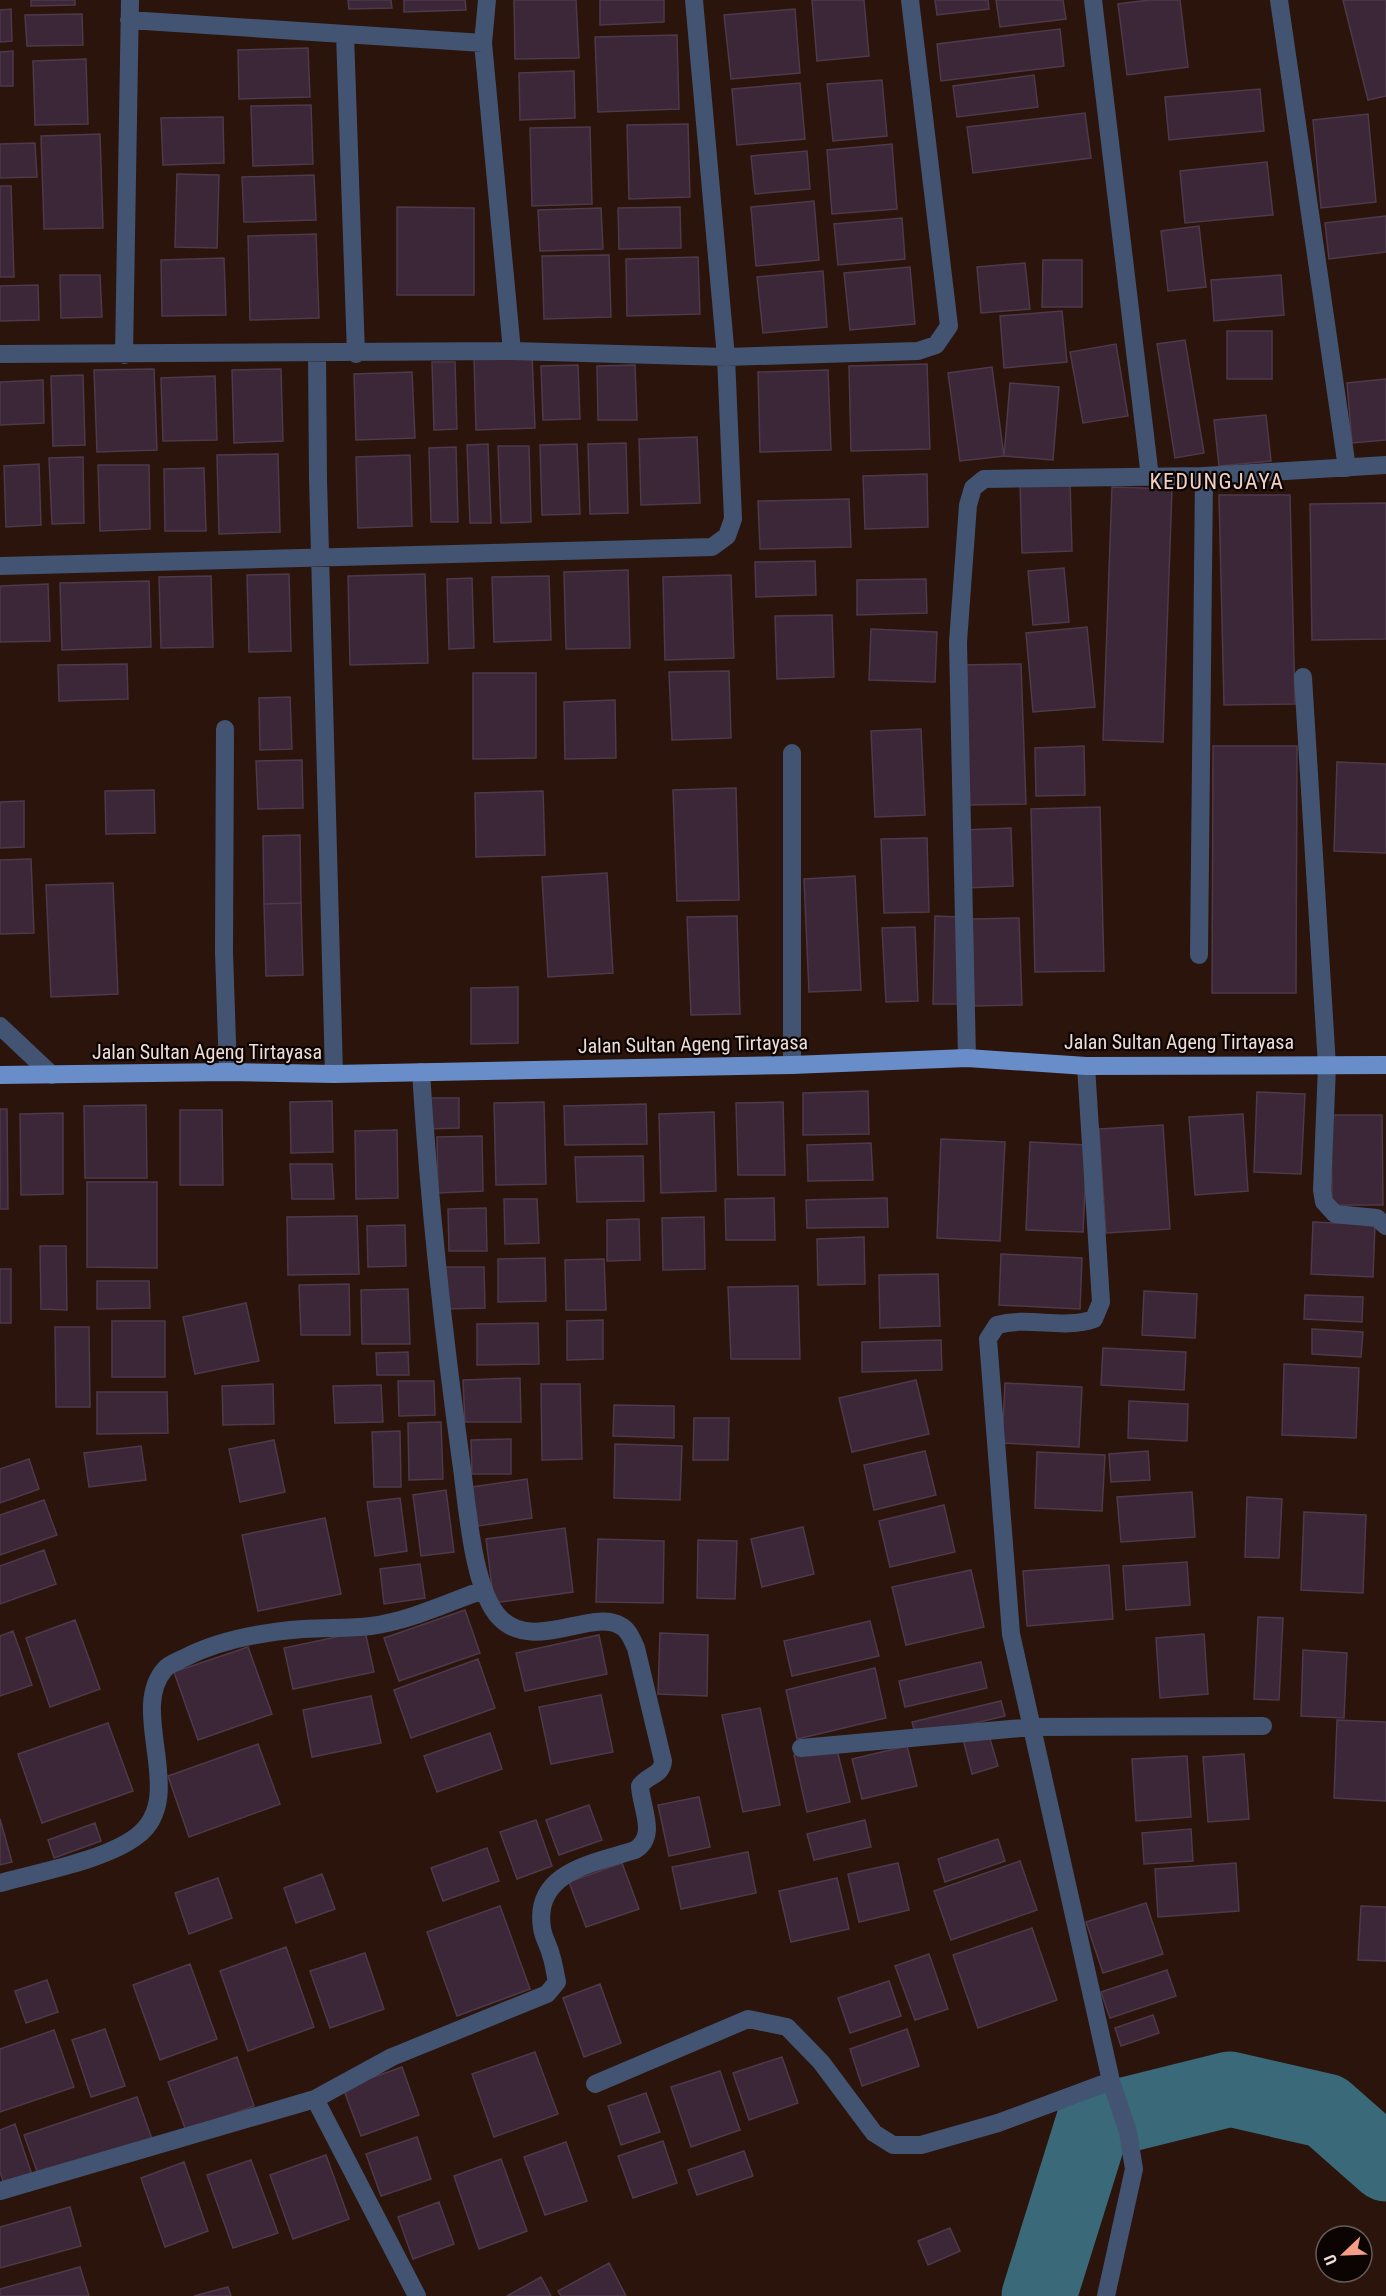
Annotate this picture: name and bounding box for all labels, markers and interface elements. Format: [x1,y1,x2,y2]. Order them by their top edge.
district label: KEDUNGJAYA [1150,469,1284,494]
street label: Jalan Sultan Ageng Tirtayasa [578,1030,808,1058]
street label: Jalan Sultan Ageng Tirtayasa [1064,1030,1294,1054]
street label: Jalan Sultan Ageng Tirtayasa [92,1040,322,1064]
north arrow [1314,2224,1374,2284]
text: U [1320,2252,1341,2268]

